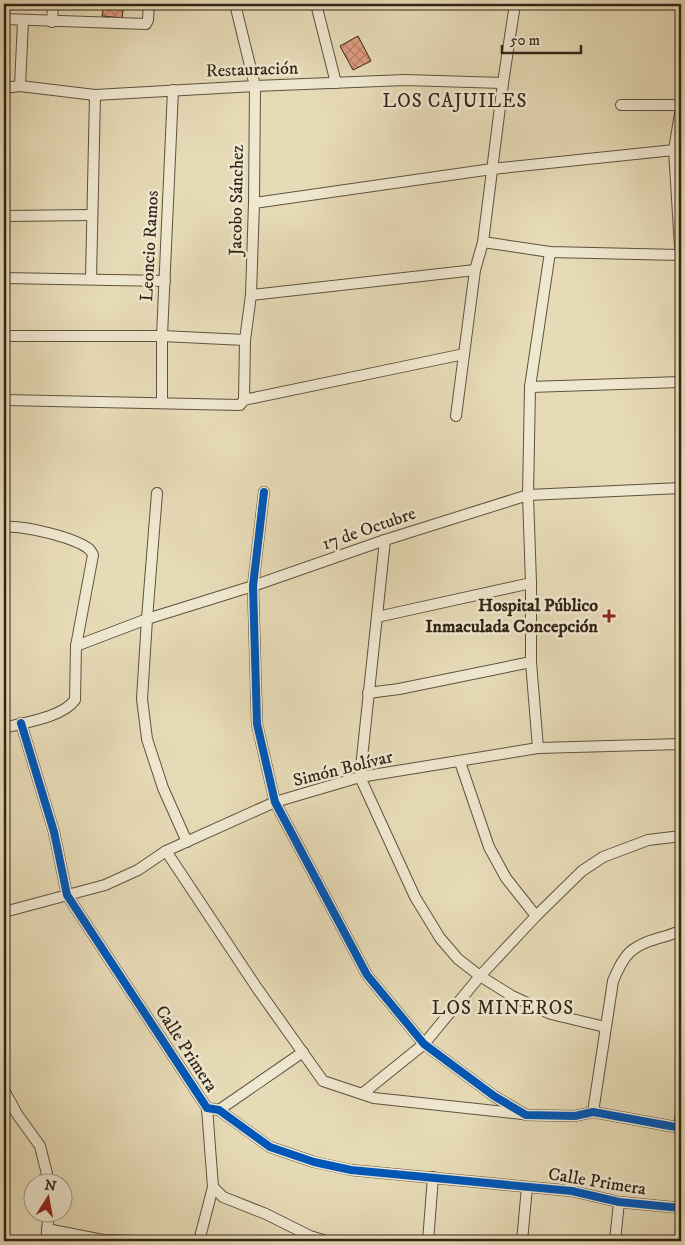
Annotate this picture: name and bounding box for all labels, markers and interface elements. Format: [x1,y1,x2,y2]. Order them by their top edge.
scale bar [502,22,581,54]
text: 50 m [510,31,540,50]
street label: Restauración [205,57,299,83]
district label: LOS CAJUILES [383,90,527,113]
street label: Jacobo Sánchez [225,144,249,258]
street label: Leoncio Ramos [136,190,164,302]
street label: 17 de Octubre [319,503,419,555]
place label: Hospital Público Inmaculada Concepción [425,595,599,638]
marker: Hospital Público Inmaculada Concepción [602,609,616,623]
street label: Simón Bolívar [291,746,395,792]
district label: LOS MINEROS [432,997,574,1020]
street label: Calle Primera [150,1002,222,1097]
street label: Calle Primera [547,1163,648,1201]
north arrow [22,1172,72,1222]
text: N [43,1176,58,1196]

